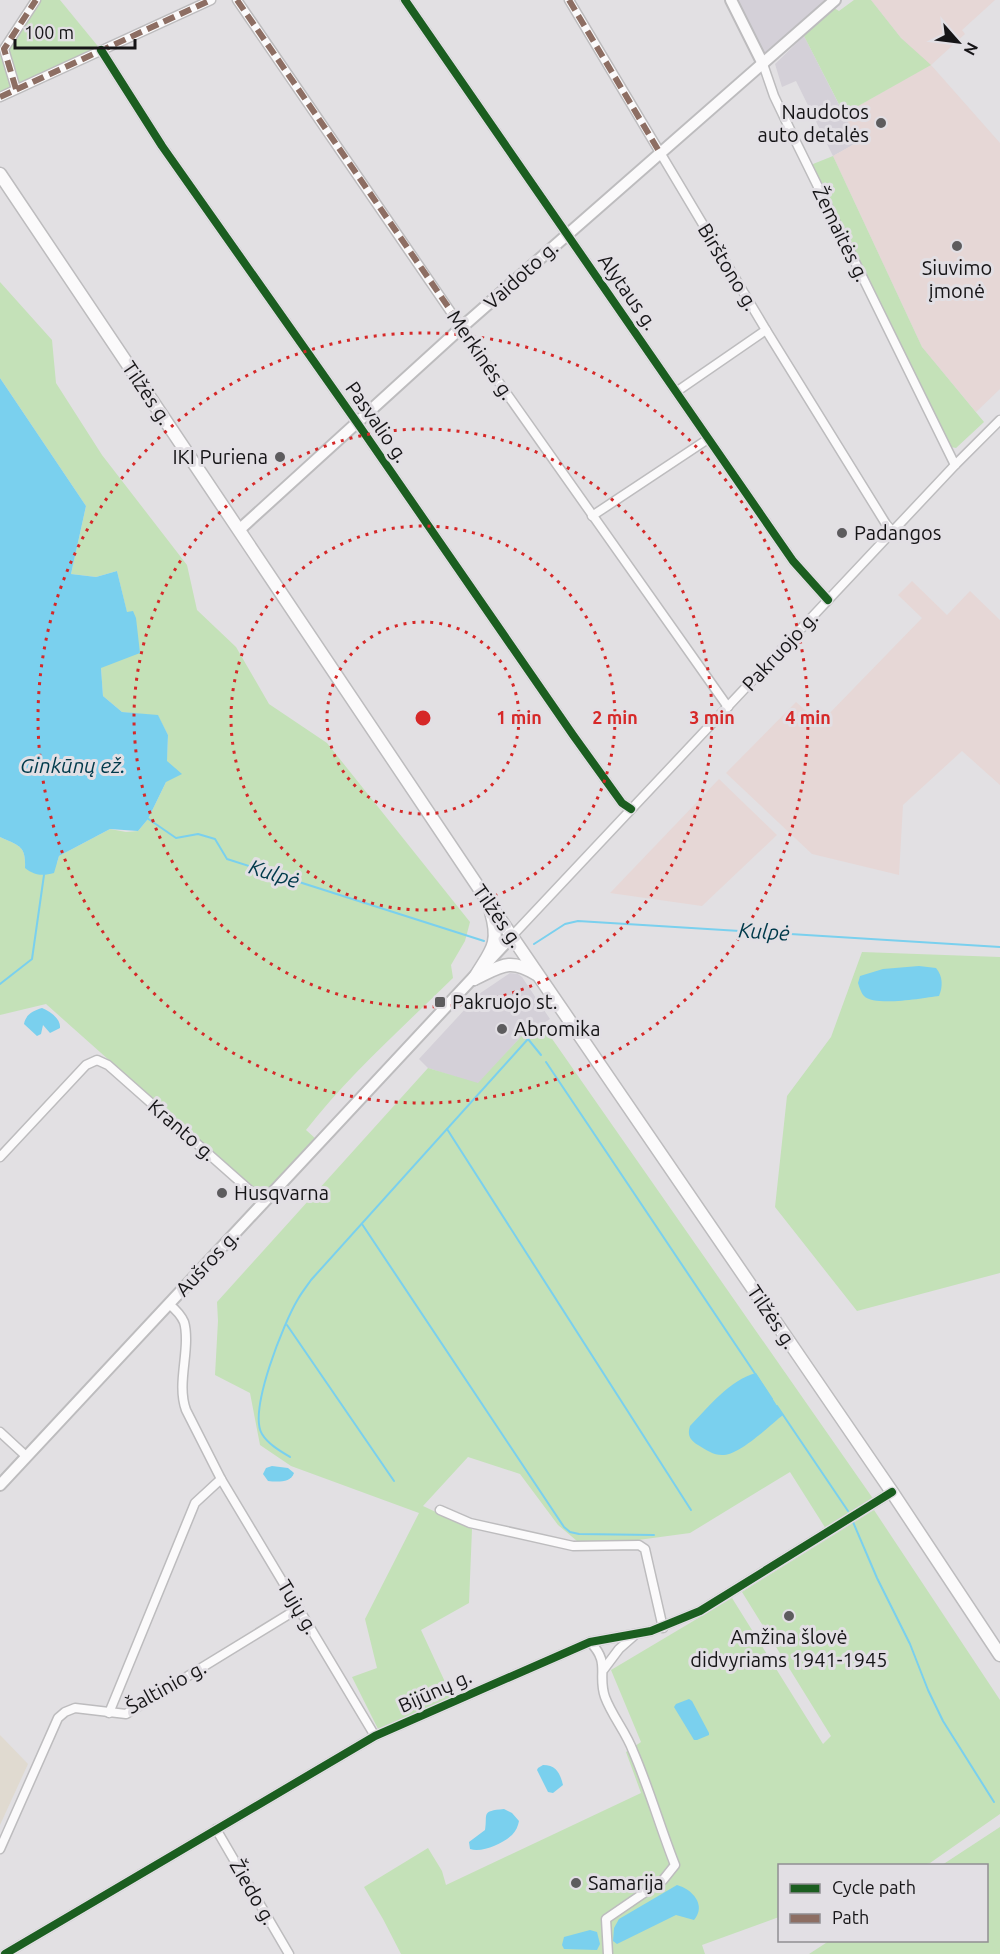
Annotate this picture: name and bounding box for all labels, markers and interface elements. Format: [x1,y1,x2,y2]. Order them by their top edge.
scale bar [15,12,135,50]
north arrow [928,12,988,72]
text: 100 m [24,22,74,42]
text: N [960,40,982,59]
place label: Naudotos auto detalės [757,100,869,146]
marker: Naudotos auto detalės [874,116,888,130]
street label: Žemaitės g. [808,182,874,285]
street label: Birštono g. [693,219,763,314]
street label: Vaidoto g. [479,235,562,314]
marker: Siuvimo įmonė [950,239,964,253]
street label: Alytaus g. [594,249,663,334]
place label: Siuvimo įmonė [922,256,992,302]
street label: Merkinės g. [443,306,520,404]
street label: Tilžės g. [118,357,177,429]
street label: Pasvalio g. [341,377,414,467]
place label: IKI Puriena [172,445,268,468]
marker: IKI Puriena [273,450,287,464]
place label: Padangos [854,521,941,544]
marker: Padangos [835,526,849,540]
street label: Pakruojo g. [737,606,822,695]
text: 1 min [496,707,542,727]
text: 2 min [592,707,638,727]
text: 3 min [689,707,735,727]
text: 4 min [785,707,831,727]
centre of rings [413,708,433,728]
water label: Ginkūnų ež. [20,753,126,777]
water label: Kulpė [246,854,303,893]
street label: Tilžės g. [468,880,528,952]
water label: Kulpė [738,917,791,945]
place label: Pakruojo st. [452,990,558,1013]
marker: Pakruojo st. [433,995,447,1009]
place label: Abromika [514,1017,600,1040]
marker: Abromika [495,1022,509,1036]
street label: Kranto g. [144,1094,221,1165]
place label: Husqvarna [234,1181,329,1204]
marker: Husqvarna [215,1186,229,1200]
street label: Aušros g. [170,1225,243,1301]
street label: Tilžės g. [743,1281,802,1353]
street label: Tujų g. [273,1575,324,1638]
marker: Amžina šlovė didvyriams 1941-1945 [782,1609,796,1623]
place label: Amžina šlovė didvyriams 1941-1945 [690,1625,888,1671]
street label: Šaltinio g. [122,1655,210,1718]
street label: Bijūnų g. [395,1664,475,1717]
street label: Žiedo g. [226,1855,281,1929]
legend [778,1864,988,1942]
place label: Samarija [588,1871,664,1894]
marker: Samarija [569,1876,583,1890]
text: Cycle path [832,1877,916,1897]
text: Path [832,1907,869,1927]

